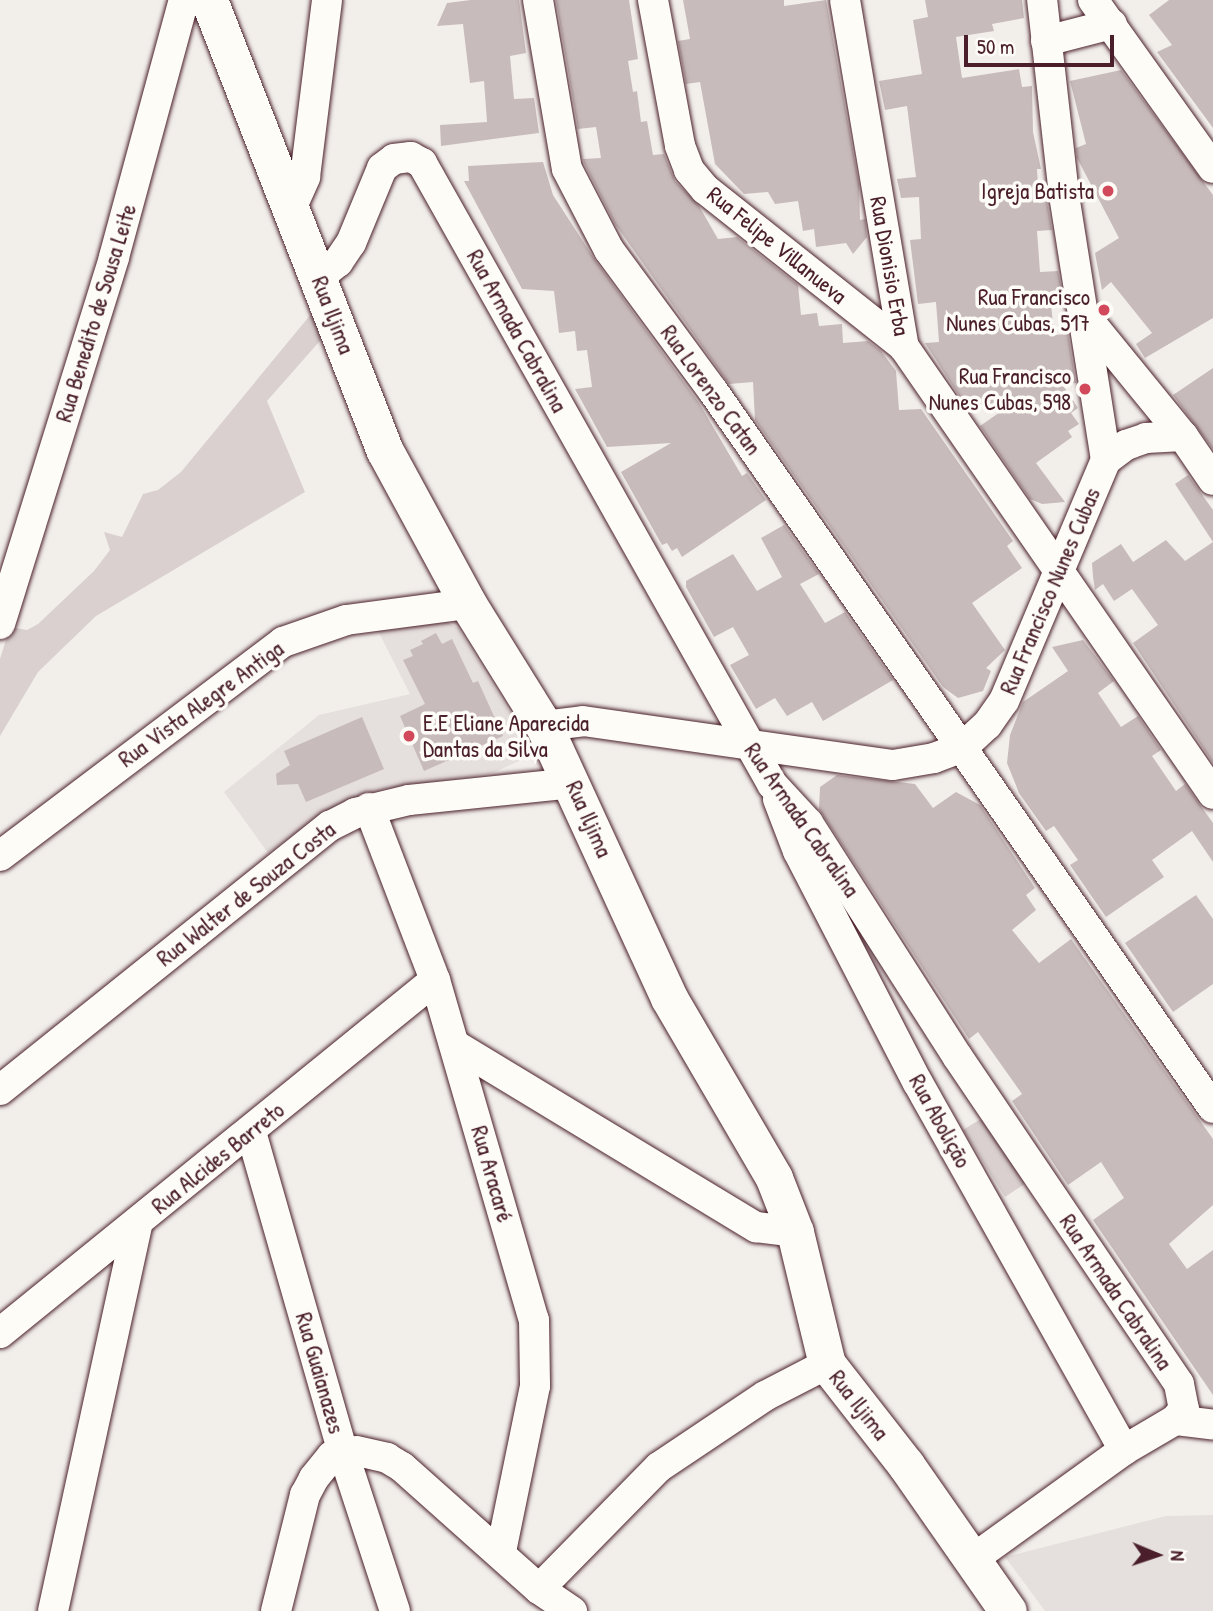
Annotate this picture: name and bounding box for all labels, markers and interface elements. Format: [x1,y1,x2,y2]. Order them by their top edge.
scale bar [968,21,1118,65]
text: 50 m [977,32,1014,61]
place label: Igreja Batista [981,177,1094,205]
street label: Rua Felipe Villanueva [702,180,852,310]
marker: Igreja Batista [1100,183,1116,199]
street label: Rua Dionisio Erba [864,194,916,338]
street label: Rua Benedito de Sousa Leite [50,201,142,425]
street label: Rua Armada Cabralina [461,245,573,417]
street label: Rua Iljima [306,272,360,358]
place label: Rua Francisco Nunes Cubas, 517 [946,283,1090,337]
marker: Rua Francisco Nunes Cubas, 517 [1096,302,1112,318]
street label: Rua Lorenzo Catan [655,320,767,460]
place label: Rua Francisco Nunes Cubas, 598 [929,362,1071,416]
marker: Rua Francisco Nunes Cubas, 598 [1077,381,1093,397]
street label: Rua Francisco Nunes Cubas [994,484,1106,698]
street label: Rua Vista Alegre Antiga [113,635,289,773]
place label: E.E Eliane Aparecida Dantas da Silva [423,709,589,763]
marker: E.E Eliane Aparecida Dantas da Silva [401,728,417,744]
street label: Rua Armada Cabralina [739,738,865,902]
street label: Rua Iljima [560,777,618,861]
street label: Rua Walter de Souza Costa [151,816,341,972]
street label: Rua Abolição [903,1070,977,1172]
street label: Rua Alcides Barreto [146,1096,290,1220]
street label: Rua Aracaré [465,1123,519,1225]
street label: Rua Armada Cabralina [1054,1209,1178,1375]
street label: Rua Guaianazes [290,1309,350,1437]
street label: Rua Iljima [823,1365,895,1445]
north arrow [1122,1520,1192,1590]
text: N [1165,1550,1191,1561]

